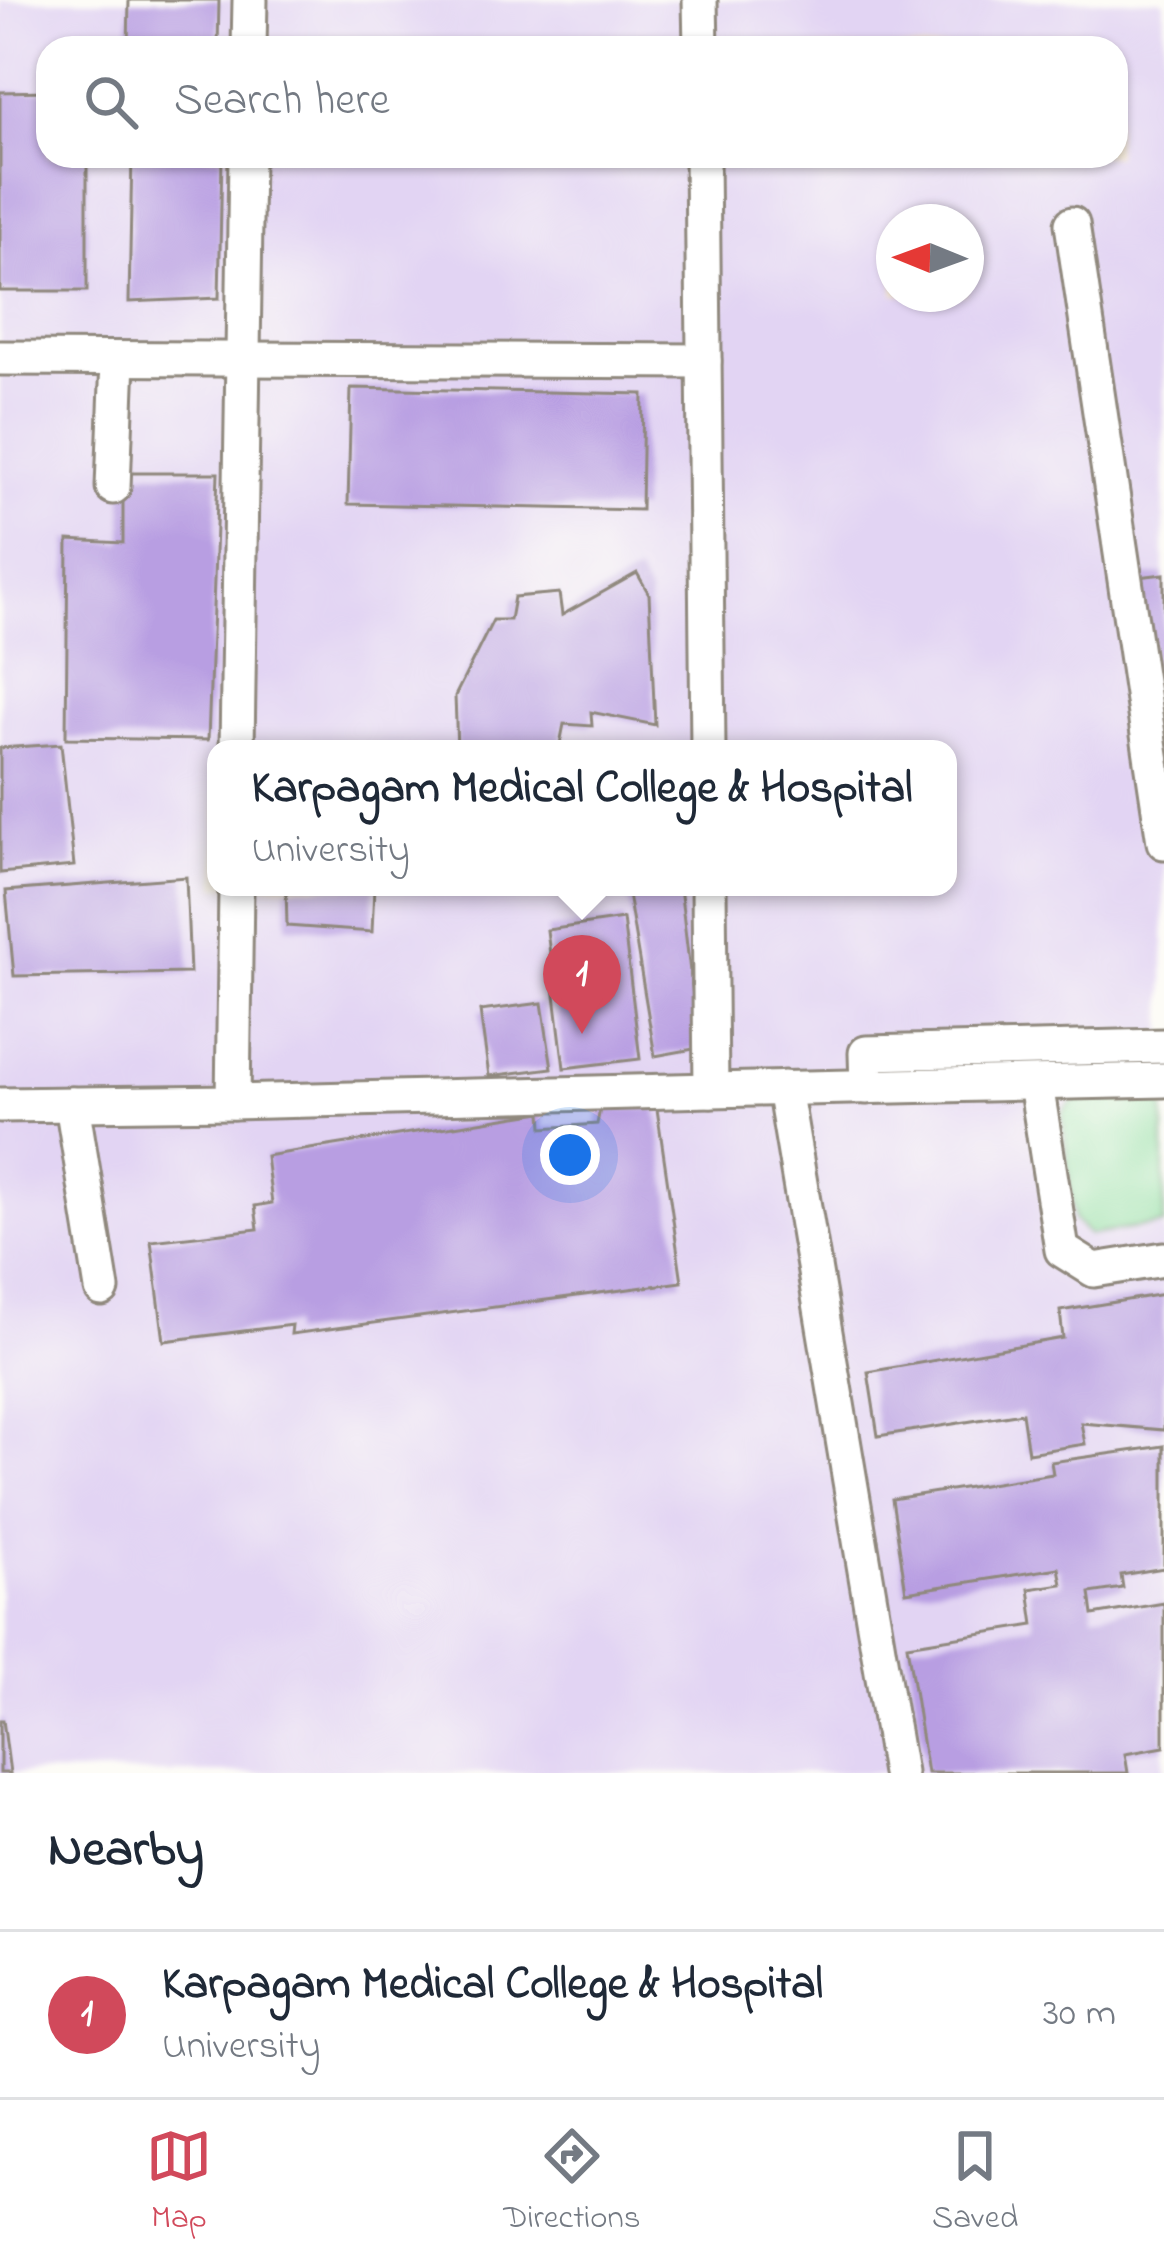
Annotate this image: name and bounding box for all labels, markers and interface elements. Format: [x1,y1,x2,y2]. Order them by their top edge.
search box [36,36,1128,168]
icon: search [78,69,144,135]
text: Search here [174,69,390,135]
north arrow [876,204,984,312]
popup [207,740,957,896]
text: Karpagam Medical College & Hospital [251,757,913,823]
text: University [251,823,410,880]
pin: 1 [543,935,621,1034]
your location [540,1125,600,1185]
text: Nearby [48,1814,204,1889]
text: Karpagam Medical College & Hospital [162,1953,823,2019]
text: 1 [81,1986,93,2043]
text: 30 m [1043,1986,1116,2043]
text: University [162,2019,320,2076]
tab: Map [146,2123,212,2243]
tab: Directions [503,2123,641,2243]
tab: Saved [932,2123,1018,2243]

